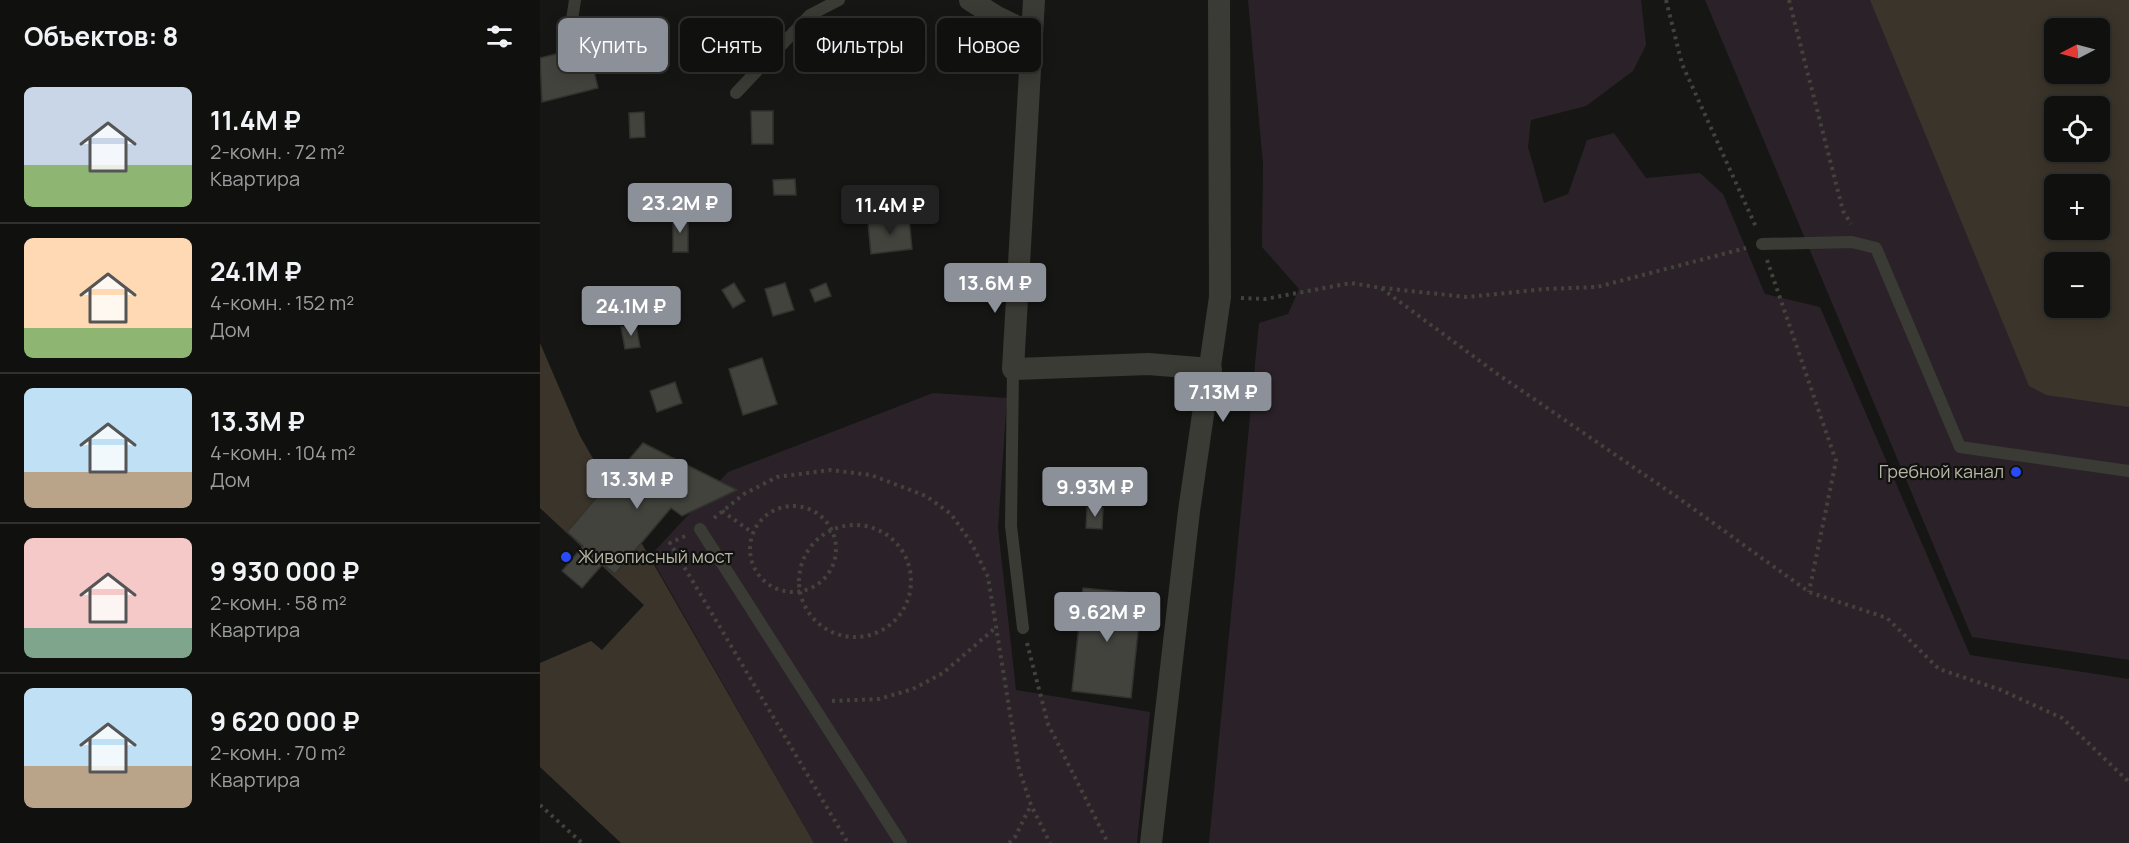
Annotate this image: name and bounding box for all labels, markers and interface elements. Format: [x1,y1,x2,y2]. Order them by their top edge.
text: Объектов: 8 [24,18,178,54]
chip: Купить [558,18,668,72]
chip: Снять [680,18,783,72]
chip: Фильтры [795,18,925,72]
chip: Новое [937,18,1041,72]
north arrow [2044,18,2110,84]
map controls [2044,18,2110,318]
icon: filters [483,20,516,53]
button: locate [2044,96,2110,162]
text: 11.4M ₽ [210,102,301,138]
icon: home [72,111,144,183]
text: 2-комн. · 72 m² [210,138,345,165]
text: Квартира [210,165,300,192]
button: + [2044,174,2110,240]
pin: 23.2M ₽ [625,183,735,234]
pin: 11.4M ₽ [835,185,945,236]
text: 23.2M ₽ [642,189,718,216]
text: 11.4M ₽ [855,191,925,218]
button: − [2044,252,2110,318]
text: 24.1M ₽ [210,253,302,289]
icon: home [72,262,144,334]
pin: 13.6M ₽ [940,263,1050,314]
text: 13.6M ₽ [958,269,1032,296]
pin: 24.1M ₽ [576,286,686,337]
text: 4-комн. · 152 m² [210,289,354,316]
text: 24.1M ₽ [596,292,666,319]
text: Дом [210,316,250,343]
pin: 7.13M ₽ [1168,372,1278,423]
text: 7.13M ₽ [1188,378,1258,405]
text: 13.3M ₽ [210,403,305,439]
icon: home [72,412,144,484]
text: 4-комн. · 104 m² [210,439,356,466]
pin: 13.3M ₽ [582,459,692,510]
place label: Гребной канал [1879,459,2004,483]
text: 13.3M ₽ [601,465,673,492]
marker: Гребной канал [2009,465,2023,479]
text: Дом [210,466,250,493]
pin: 9.93M ₽ [1040,467,1150,518]
text: 9.93M ₽ [1056,473,1134,500]
place label: Живописный мост [578,544,733,568]
marker: Живописный мост [559,550,573,564]
text: 9 930 000 ₽ [210,553,359,589]
icon: home [72,562,144,634]
text: 2-комн. · 58 m² [210,589,347,616]
pin: 9.62M ₽ [1052,592,1162,643]
text: 9.62M ₽ [1068,598,1146,625]
text: Квартира [210,616,300,643]
text: 9 620 000 ₽ [210,703,360,739]
icon: home [72,712,144,784]
text: 2-комн. · 70 m² [210,739,346,766]
text: Квартира [210,766,300,793]

